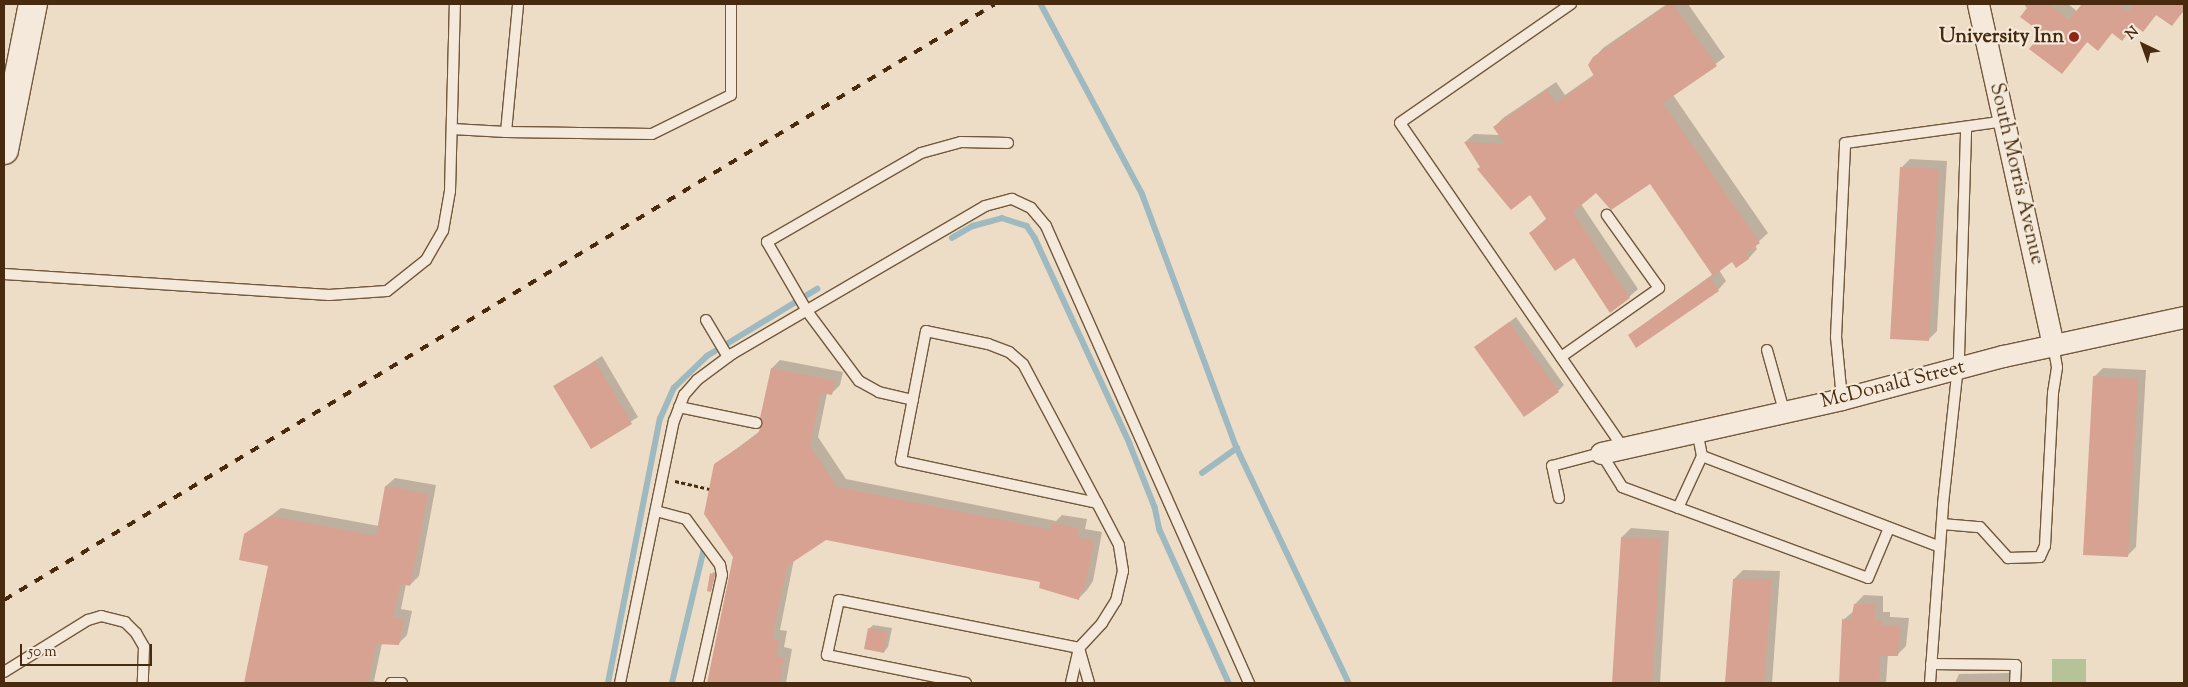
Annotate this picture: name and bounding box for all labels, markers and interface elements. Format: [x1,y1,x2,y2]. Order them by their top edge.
north arrow [2118,20,2168,70]
text: N [2122,23,2144,45]
place label: University Inn [1939,25,2064,49]
marker: University Inn [2068,31,2080,43]
street label: South Morris Avenue [1983,81,2049,267]
street label: McDonald Street [1819,356,1967,414]
scale bar [22,634,155,666]
text: 50 m [28,642,57,663]

